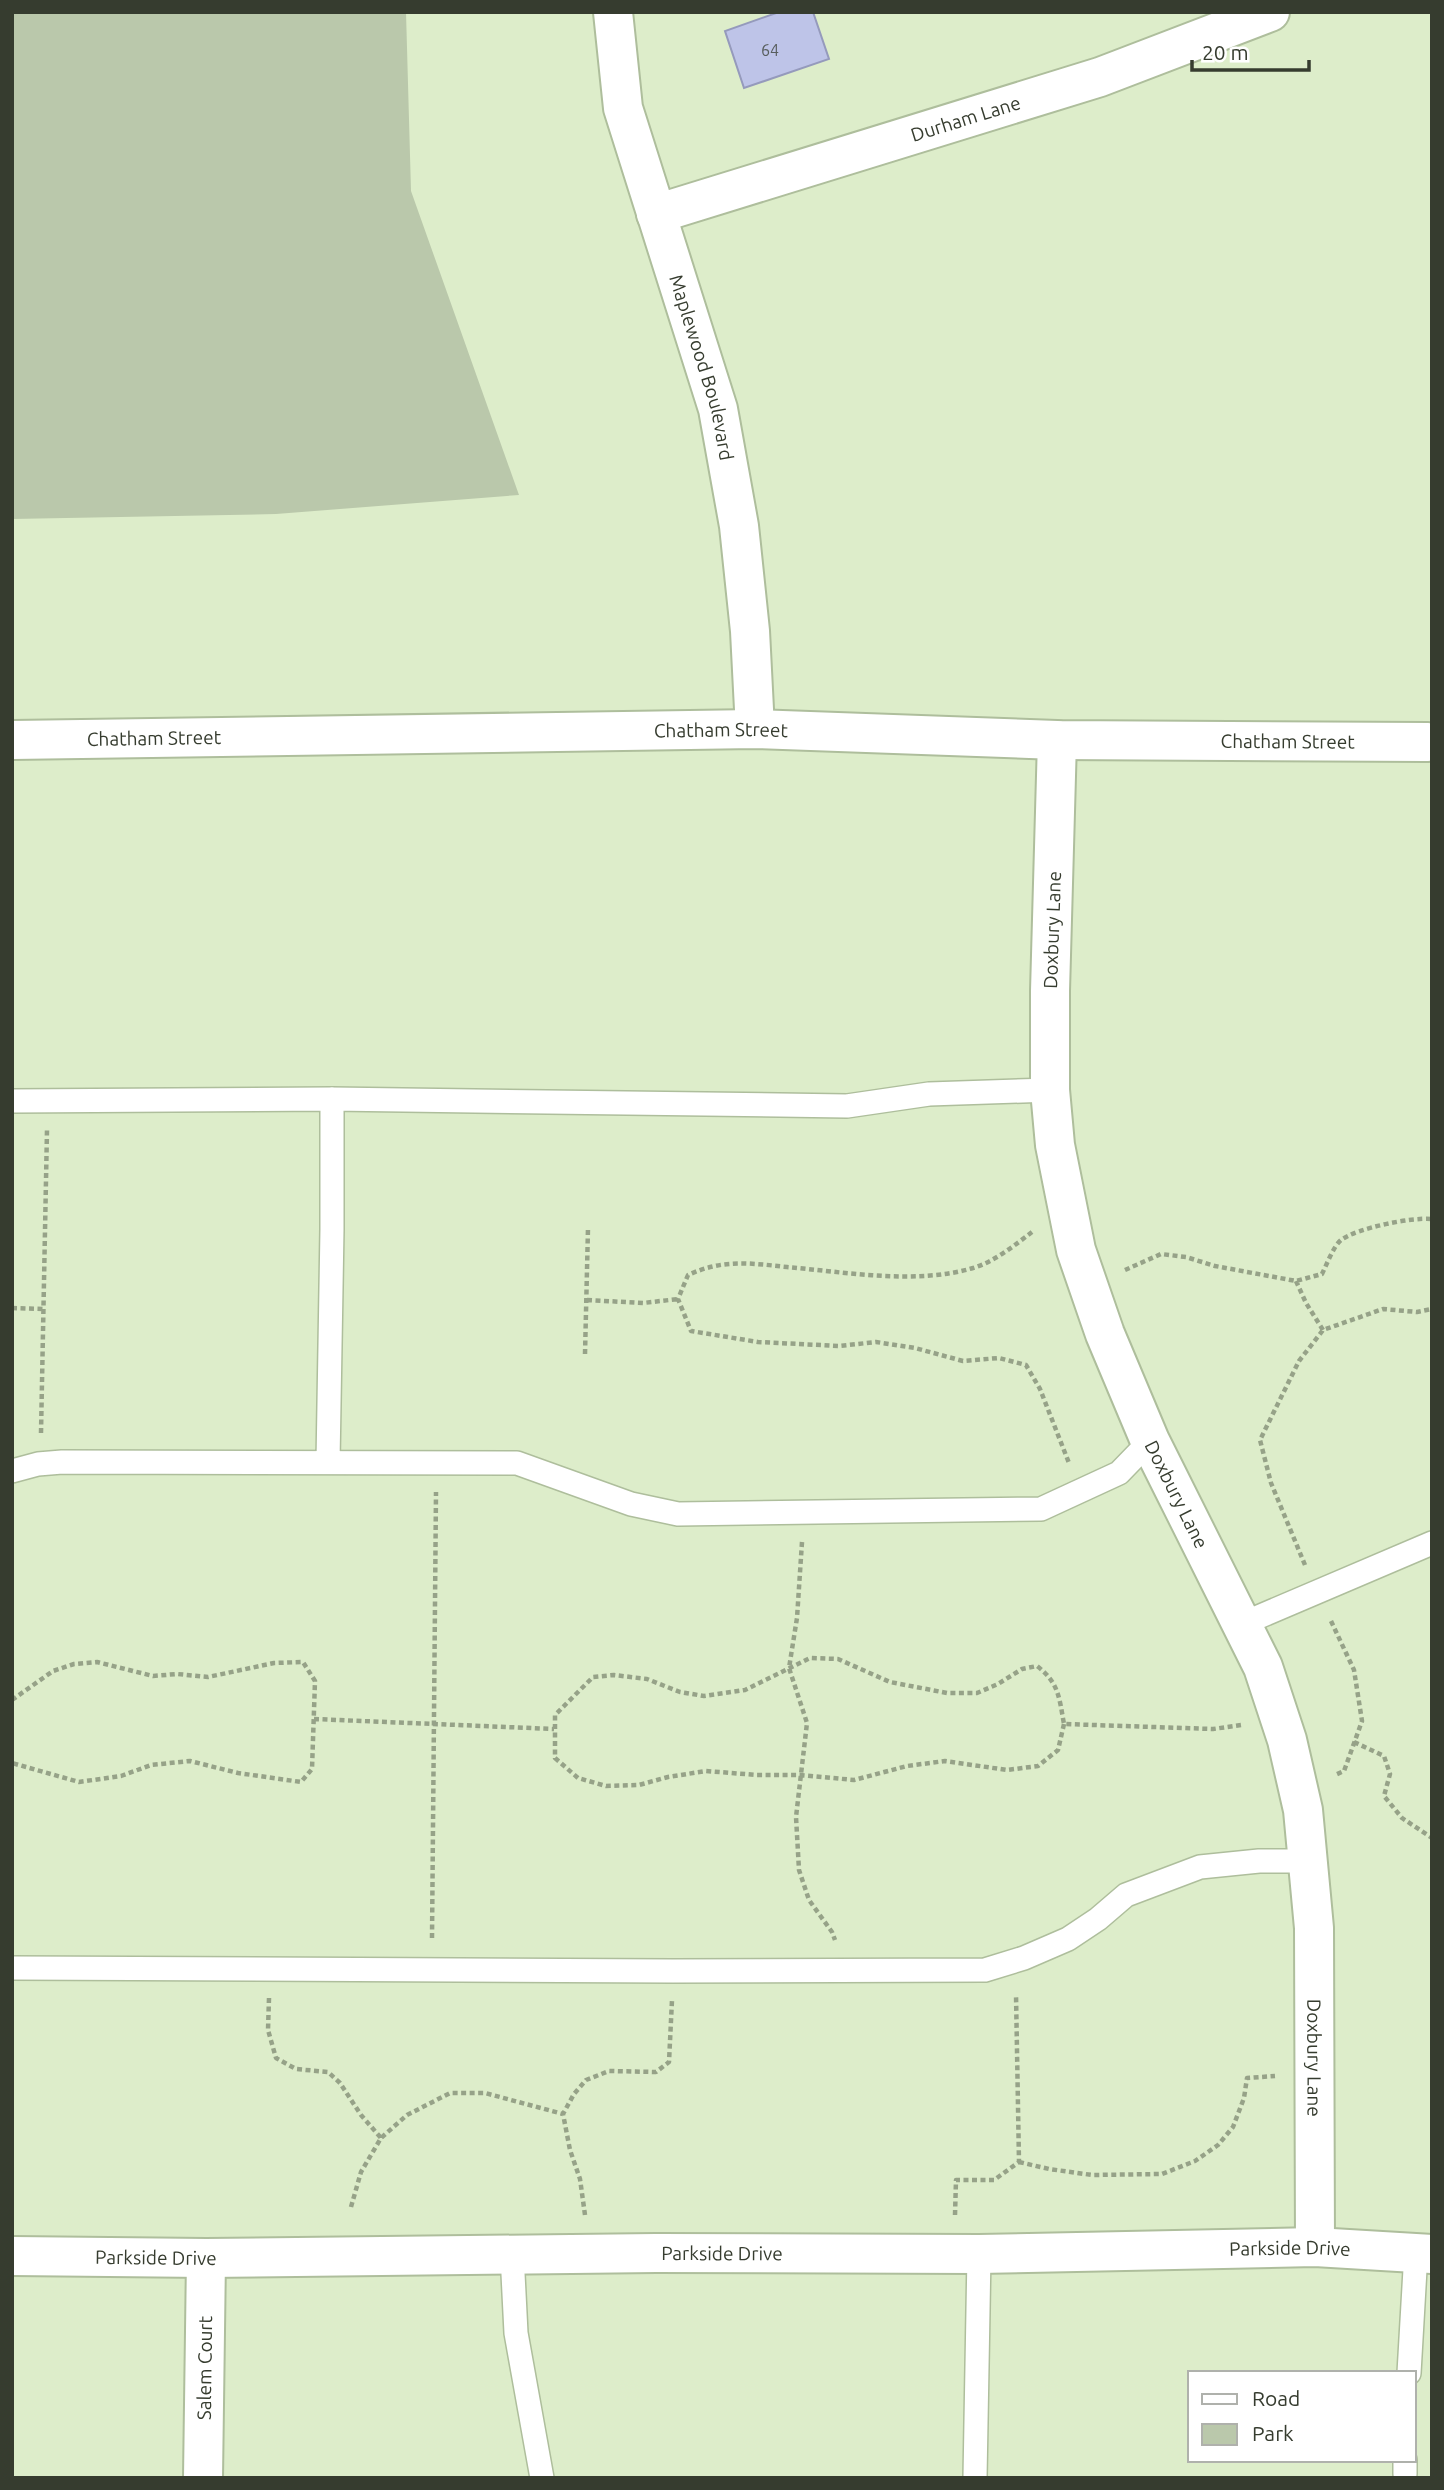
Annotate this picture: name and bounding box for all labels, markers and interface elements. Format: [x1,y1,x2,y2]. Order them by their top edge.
scale bar [1192,28,1309,72]
text: 20 m [1202,40,1249,64]
house number: 64 [761,41,779,59]
street label: Durham Lane [908,91,1023,146]
street label: Maplewood Boulevard [665,272,738,462]
street label: Chatham Street [654,718,789,741]
street label: Chatham Street [87,726,222,750]
street label: Chatham Street [1221,730,1355,753]
street label: Doxbury Lane [1039,871,1065,989]
street label: Doxbury Lane [1140,1437,1213,1552]
street label: Doxbury Lane [1303,1999,1326,2117]
street label: Parkside Drive [1229,2236,1351,2260]
street label: Parkside Drive [661,2242,783,2264]
street label: Parkside Drive [95,2246,217,2269]
street label: Salem Court [193,2315,216,2420]
legend [1188,2371,1416,2462]
text: Road [1252,2386,1300,2410]
text: Park [1252,2421,1294,2445]

